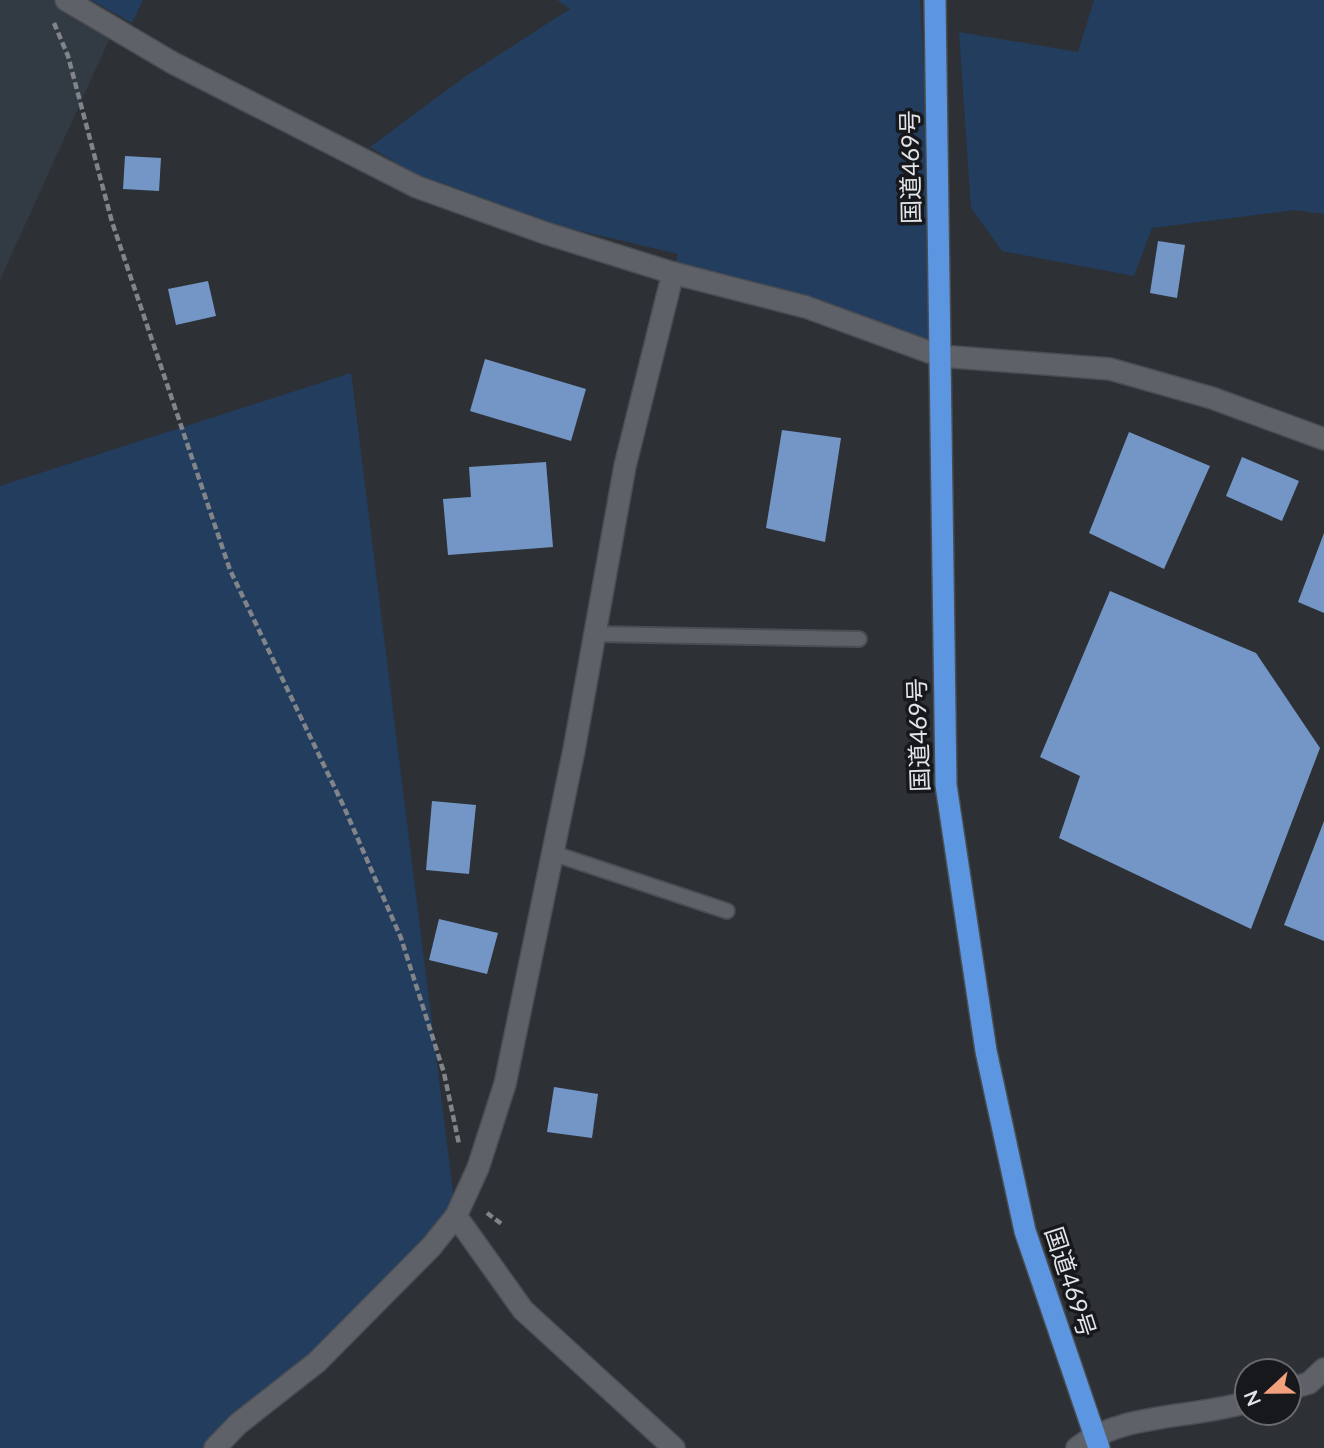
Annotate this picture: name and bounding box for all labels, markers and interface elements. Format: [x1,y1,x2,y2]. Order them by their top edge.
street label: 国道469号 [894,110,925,224]
street label: 国道469号 [901,678,934,792]
street label: 国道469号 [1040,1223,1103,1340]
north arrow [1233,1357,1303,1427]
text: N [1238,1387,1265,1410]

